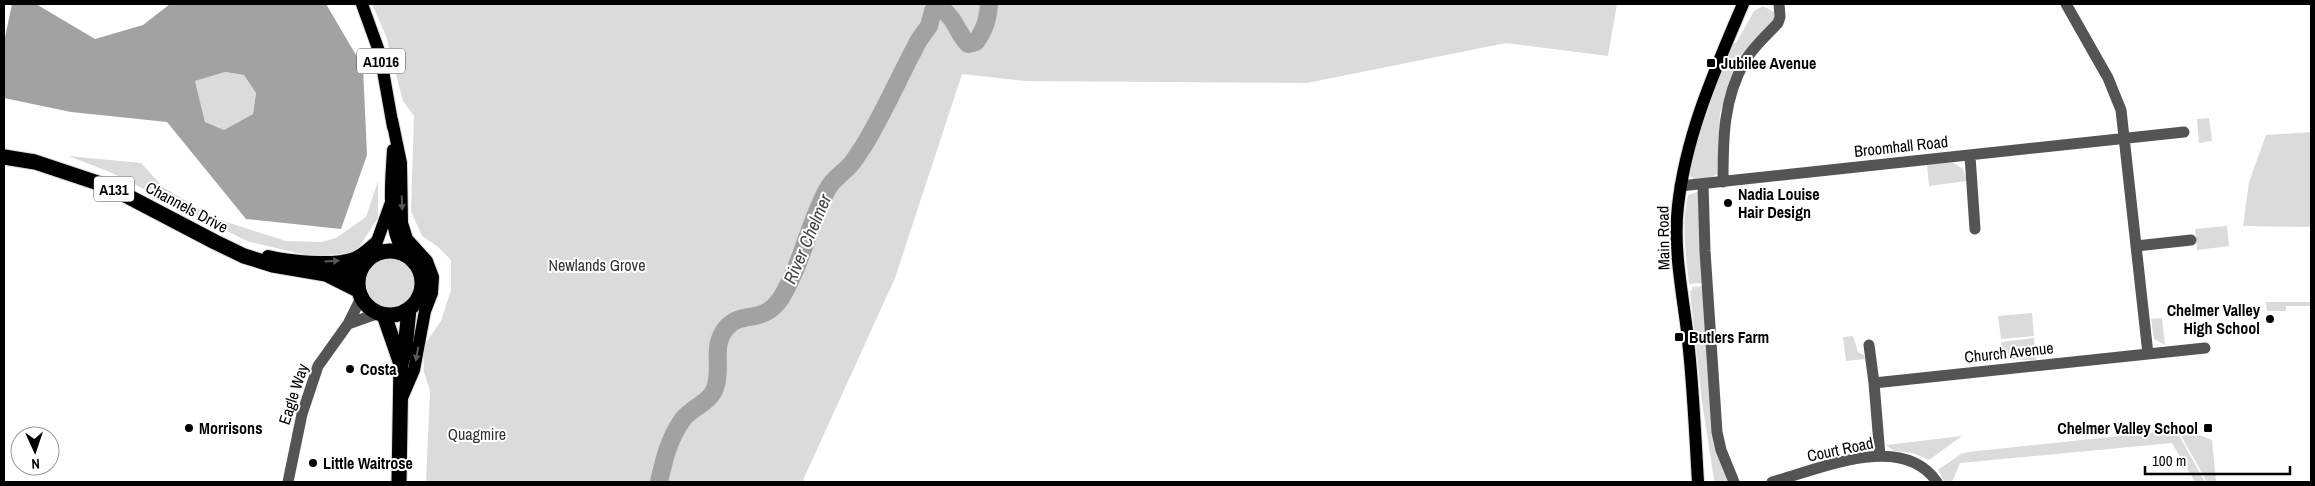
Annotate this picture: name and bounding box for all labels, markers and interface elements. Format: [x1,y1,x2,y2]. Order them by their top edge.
road number: A1016 [357,48,405,74]
place label: Jubilee Avenue [1721,52,1816,74]
marker: Jubilee Avenue [1705,57,1717,69]
street label: Broomhall Road [1853,130,1949,162]
road number: A131 [94,176,134,202]
street label: Channels Drive [142,176,232,238]
place label: Nadia Louise Hair Design [1738,183,1820,223]
water label: River Chelmer [777,189,838,288]
one-way arrow [398,195,406,211]
marker: Nadia Louise Hair Design [1722,197,1734,209]
street label: Main Road [1651,206,1675,270]
park label: Newlands Grove [549,254,645,276]
one-way arrow [324,257,340,265]
place label: Chelmer Valley High School [2167,299,2261,339]
marker: Chelmer Valley High School [2264,313,2276,325]
place label: Butlers Farm [1689,326,1769,348]
marker: Butlers Farm [1673,331,1685,343]
street label: Church Avenue [1963,336,2055,368]
one-way arrow [413,346,421,362]
place label: Costa [360,358,397,380]
street label: Eagle Way [273,360,313,427]
marker: Costa [344,363,356,375]
place label: Morrisons [199,417,262,439]
place label: Chelmer Valley School [2057,417,2198,439]
marker: Morrisons [183,422,195,434]
marker: Chelmer Valley School [2202,422,2214,434]
park label: Quagmire [448,423,506,445]
north arrow [10,426,60,476]
street label: Court Road [1805,431,1875,467]
scale bar [2145,444,2290,476]
text: 100 m [2152,450,2186,471]
place label: Little Waitrose [323,452,413,474]
text: N [31,455,40,473]
marker: Little Waitrose [307,457,319,469]

